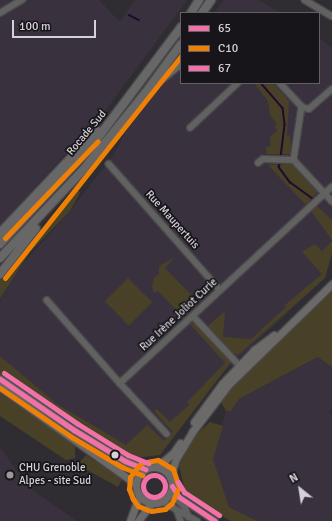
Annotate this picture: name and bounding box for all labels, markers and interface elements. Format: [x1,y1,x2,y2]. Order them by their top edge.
scale bar [14,12,98,38]
legend [180,12,320,84]
text: 100 m [19,19,51,34]
text: 65 [218,21,231,36]
text: C10 [218,41,238,56]
text: 67 [218,61,231,76]
street label: Rocade Sud [64,108,110,158]
street label: Rue Maupertuis [142,188,202,252]
street label: Rue Irène Joliot Curie [138,276,220,354]
unlabelled marker [110,450,120,460]
place label: CHU Grenoble Alpes - site Sud [19,462,91,488]
marker: CHU Grenoble Alpes - site Sud [4,469,16,481]
north arrow [280,469,320,509]
text: N [287,471,300,486]

